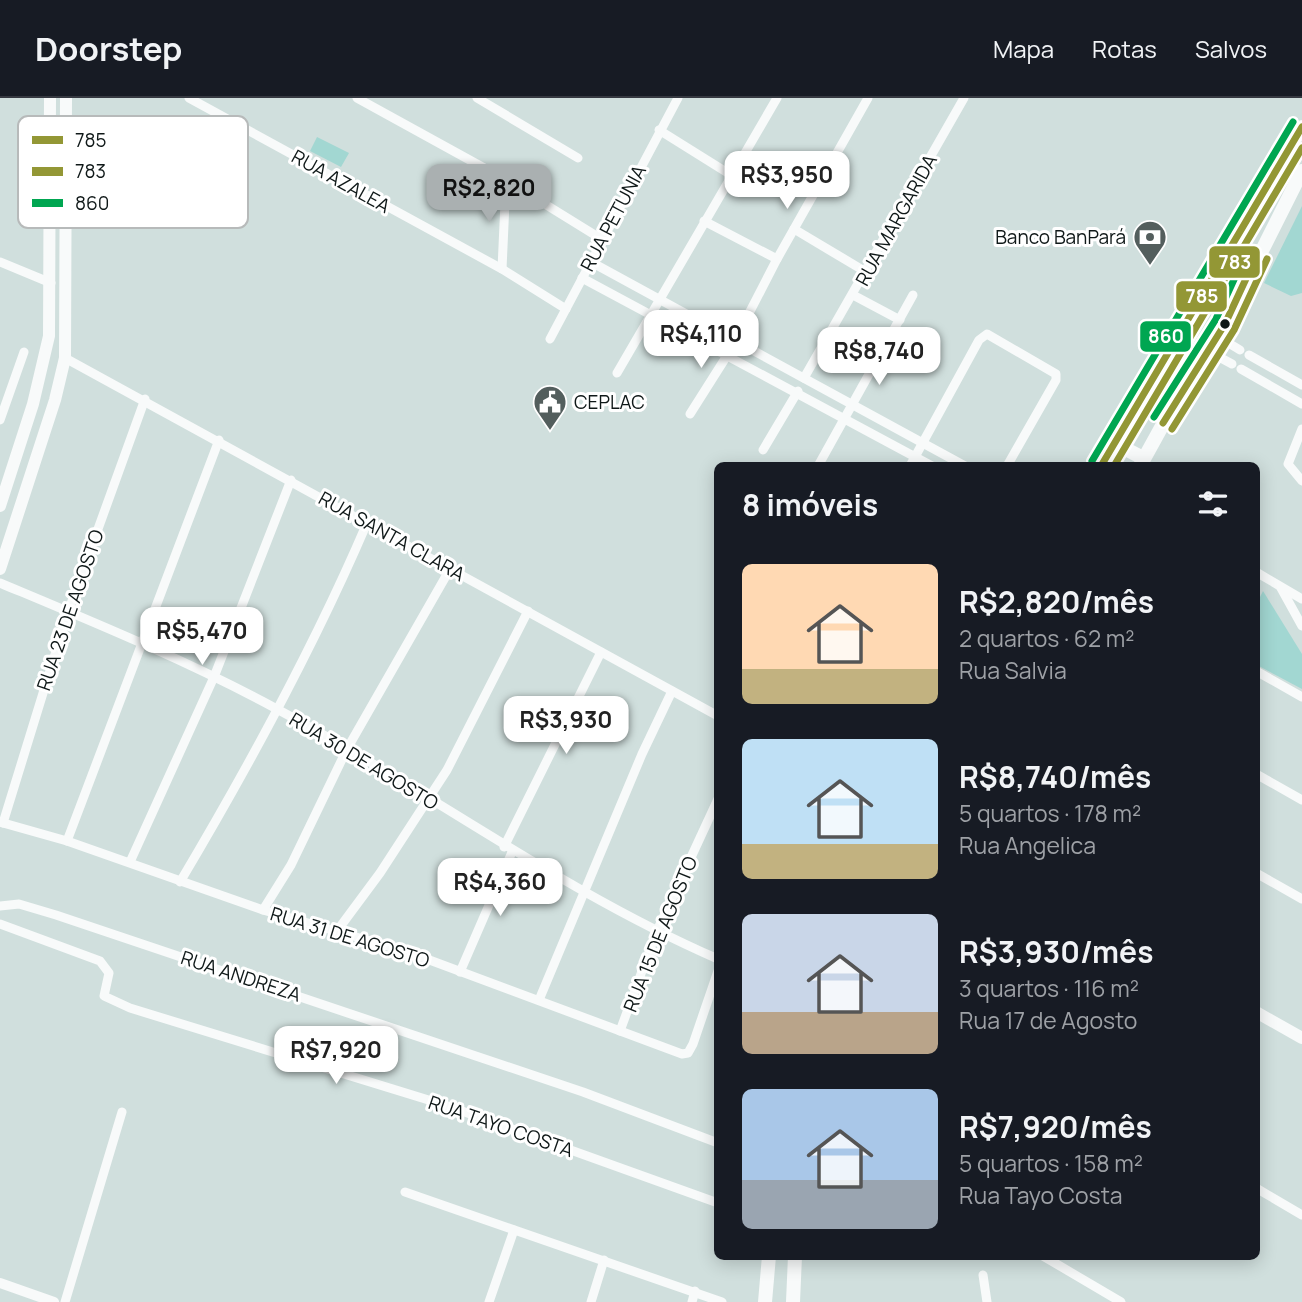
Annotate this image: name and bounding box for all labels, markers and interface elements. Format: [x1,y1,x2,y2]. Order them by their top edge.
text: Doorstep [35,26,182,71]
text: Mapa [993,32,1054,65]
text: Rotas [1092,32,1157,65]
text: Salvos [1195,32,1267,65]
legend [18,116,248,228]
text: 785 [75,127,107,153]
street label: RUA AZALEA [287,143,395,219]
street label: RUA MARGARIDA [849,150,943,290]
pin: R$3,950 [722,152,852,211]
text: 783 [75,158,106,184]
text: R$3,950 [741,158,833,190]
street label: RUA PETUNIA [574,160,652,276]
pin: R$2,820 [424,164,554,224]
text: R$2,820 [442,171,536,203]
text: 860 [75,190,109,216]
bank icon: Banco BanPará [1131,218,1169,267]
place label: Banco BanPará [995,224,1126,250]
line badge: 783 [1208,245,1261,279]
text: 783 [1219,249,1251,275]
line badge: 785 [1175,280,1228,313]
text: 785 [1186,283,1218,309]
pin: R$4,110 [636,310,766,370]
text: R$4,110 [660,317,742,349]
unlabelled marker [1218,317,1232,331]
line badge: 860 [1139,320,1192,353]
text: 860 [1148,323,1184,349]
pin: R$8,740 [814,328,944,387]
text: R$8,740 [833,334,925,366]
public building icon: CEPLAC [531,383,569,432]
place label: CEPLAC [574,389,645,415]
text: 8 imóveis [742,484,878,525]
street label: RUA SANTA CLARA [314,485,470,587]
icon: filters [1194,485,1232,523]
street label: RUA 23 DE AGOSTO [30,526,110,694]
text: R$2,820/mês [959,581,1154,622]
icon: home [798,592,882,676]
pin: R$5,470 [137,608,267,667]
text: R$5,470 [156,614,248,646]
text: 2 quartos · 62 m² [959,622,1134,654]
text: Rua Salvia [959,654,1067,686]
pin: R$3,930 [501,696,631,756]
text: R$3,930 [520,703,612,735]
street label: RUA 30 DE AGOSTO [285,706,444,816]
text: R$8,740/mês [959,756,1151,797]
icon: home [798,767,882,851]
text: 5 quartos · 178 m² [959,797,1141,829]
text: Rua Angelica [959,829,1096,861]
street label: RUA 15 DE AGOSTO [617,852,703,1016]
pin: R$4,360 [435,858,565,918]
text: R$4,360 [454,865,546,897]
street label: RUA 31 DE AGOSTO [267,900,433,974]
text: R$3,930/mês [959,931,1153,972]
icon: home [798,942,882,1026]
street label: RUA ANDREZA [178,944,304,1008]
text: 3 quartos · 116 m² [959,972,1139,1004]
text: Rua 17 de Agosto [959,1004,1137,1036]
pin: R$7,920 [271,1026,401,1086]
text: R$7,920 [290,1033,382,1065]
street label: RUA TAYO COSTA [425,1089,577,1163]
text: R$7,920/mês [959,1106,1152,1147]
icon: home [798,1117,882,1201]
text: 5 quartos · 158 m² [959,1147,1143,1179]
text: Rua Tayo Costa [959,1179,1123,1211]

